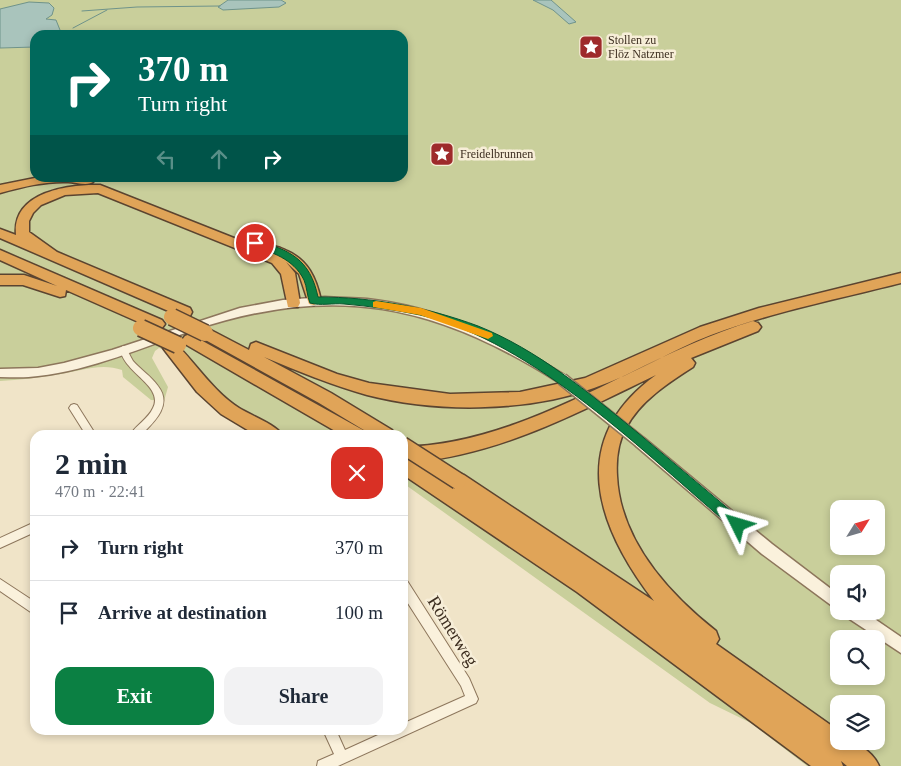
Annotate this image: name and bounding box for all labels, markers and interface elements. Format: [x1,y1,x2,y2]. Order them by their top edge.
place label: Stollen zu Flöz Natzmer [608,33,674,61]
place icon: Stollen zu Flöz Natzmer [578,34,604,60]
icon: right [55,50,120,115]
text: 370 m [138,50,228,89]
text: Turn right [138,91,227,116]
place icon: Freidelbrunnen [429,141,455,167]
icon: left [152,145,180,173]
icon: ahead [205,145,233,173]
icon: right [258,145,286,173]
place label: Freidelbrunnen [460,147,533,161]
pin [234,222,276,264]
icon: arrive [241,229,269,257]
text: 2 min [55,447,128,480]
button: close [331,447,383,499]
text: 470 m · 22:41 [55,483,145,500]
position arrow [711,498,763,550]
north arrow [830,500,885,555]
map controls [830,500,885,750]
icon: right [55,534,83,562]
text: Turn right [98,537,183,558]
text: 370 m [335,537,383,558]
button: sound [830,565,885,620]
street label: Römerweg [424,592,482,670]
icon: arrive [55,599,83,627]
text: Arrive at destination [98,602,267,623]
text: 100 m [335,602,383,623]
button: search [830,630,885,685]
button: Exit [55,667,214,725]
button: Share [224,667,383,725]
button: layers [830,695,885,750]

